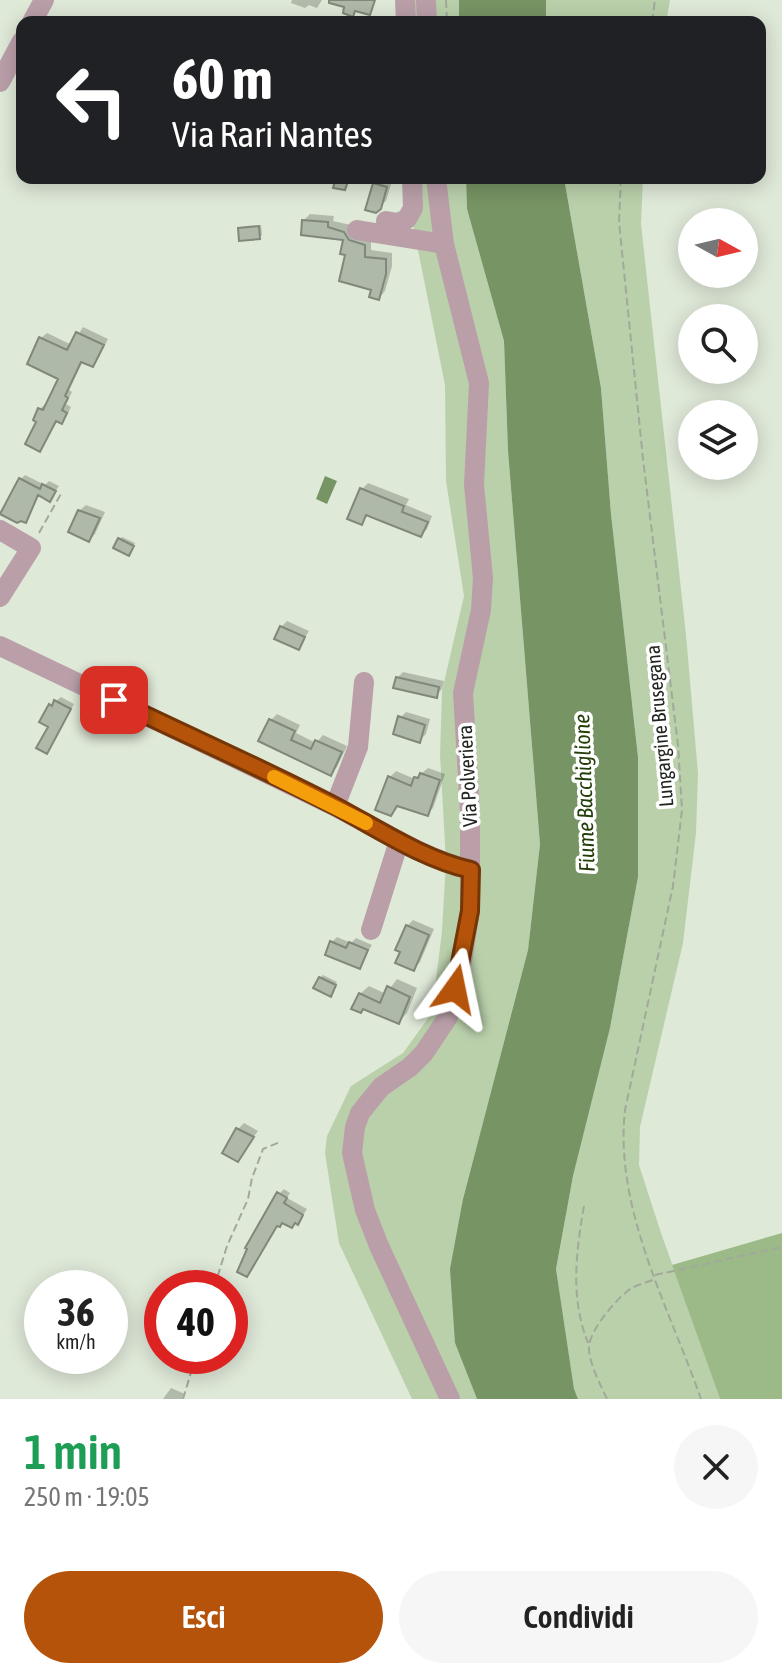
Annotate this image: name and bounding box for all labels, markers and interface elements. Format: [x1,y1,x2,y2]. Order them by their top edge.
text: 60 m [172,47,273,111]
icon: left [40,48,144,152]
text: Via Rari Nantes [172,113,373,155]
north arrow [678,208,758,288]
map controls [678,208,758,480]
button: search [678,304,758,384]
button: layers [678,400,758,480]
street label: Lungargine Brusegana [640,644,678,808]
pin [80,666,148,734]
icon: arrive [92,678,136,722]
water label: Fiume Bacchiglione [568,713,600,873]
street label: Via Polveriera [453,724,481,828]
position arrow [413,947,497,1031]
speed limit sign: 40 [144,1270,248,1374]
text: 36 [57,1289,95,1334]
text: km/h [56,1330,96,1353]
text: 1 min [24,1424,122,1479]
button: close [674,1425,758,1509]
text: 250 m · 19:05 [24,1482,150,1512]
button: Esci [24,1571,383,1663]
button: Condividi [399,1571,758,1663]

